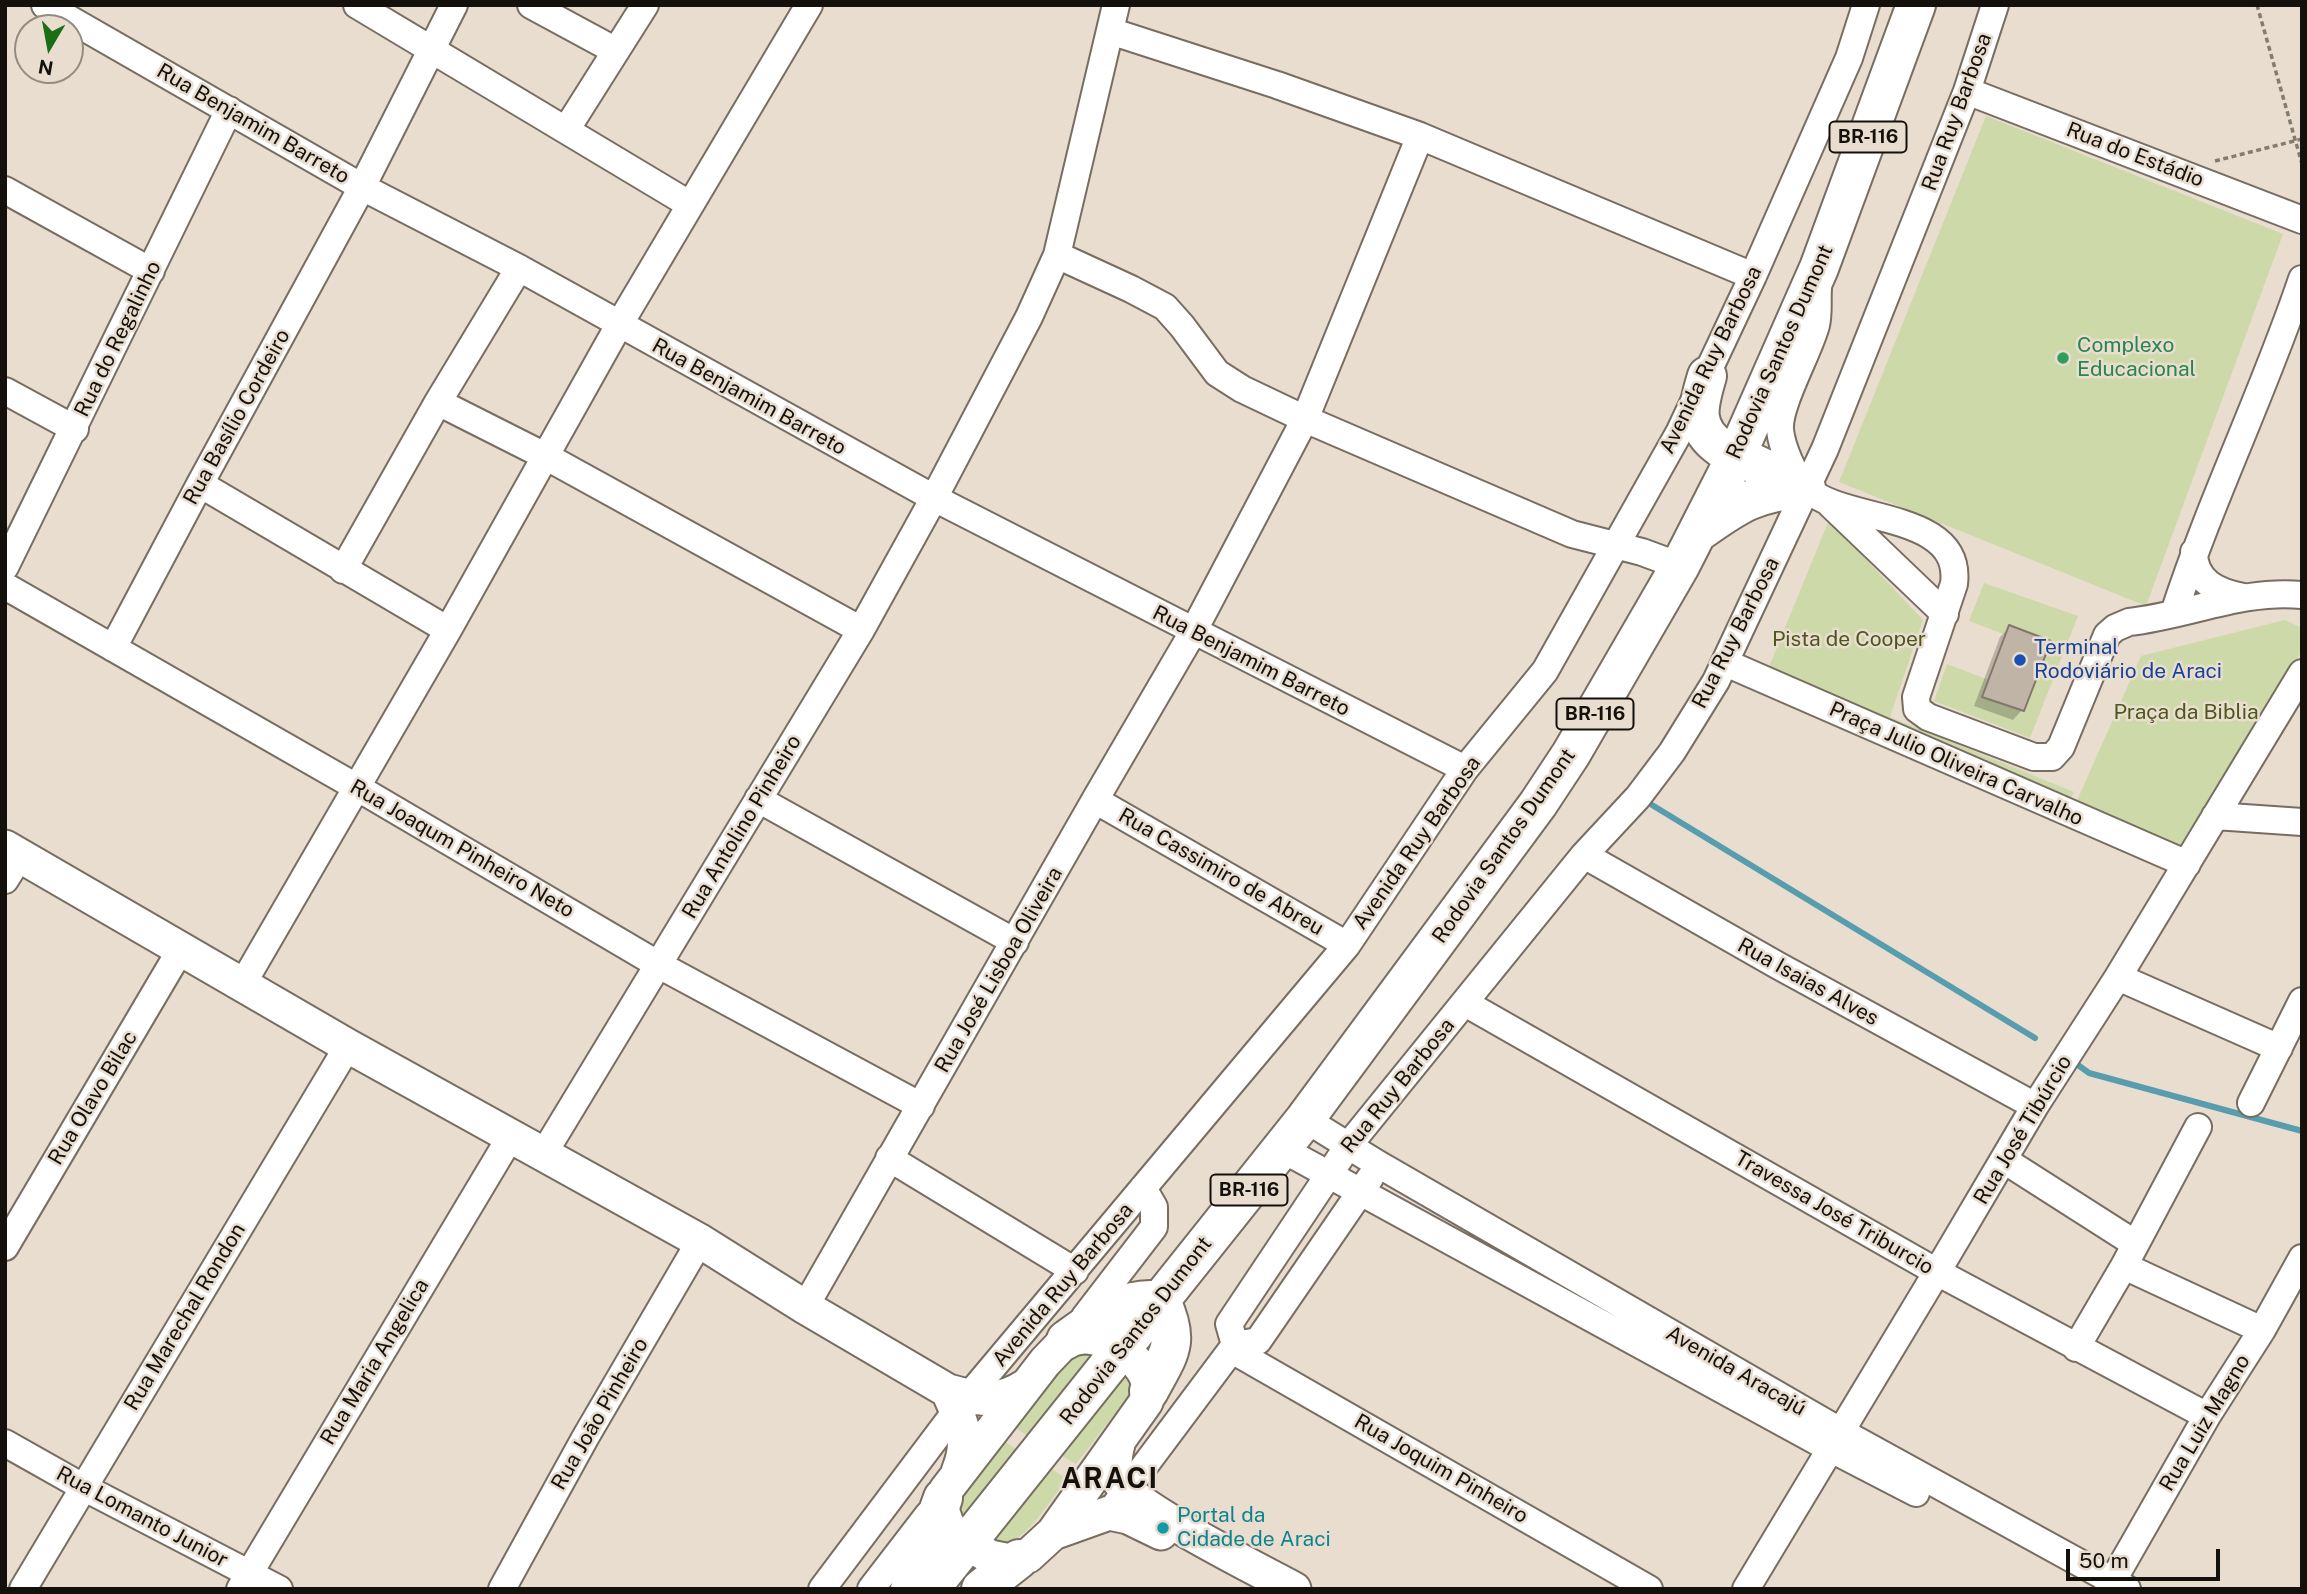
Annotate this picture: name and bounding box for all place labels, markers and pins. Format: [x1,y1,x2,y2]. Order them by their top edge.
place label: Complexo Educacional [2077,333,2196,383]
marker: Complexo Educacional [2055,350,2071,366]
place label: Terminal Rodoviário de Araci [2034,635,2222,685]
marker: Terminal Rodoviário de Araci [2012,652,2028,668]
place label: Portal da Cidade de Araci [1177,1503,1331,1553]
marker: Portal da Cidade de Araci [1155,1520,1171,1536]

